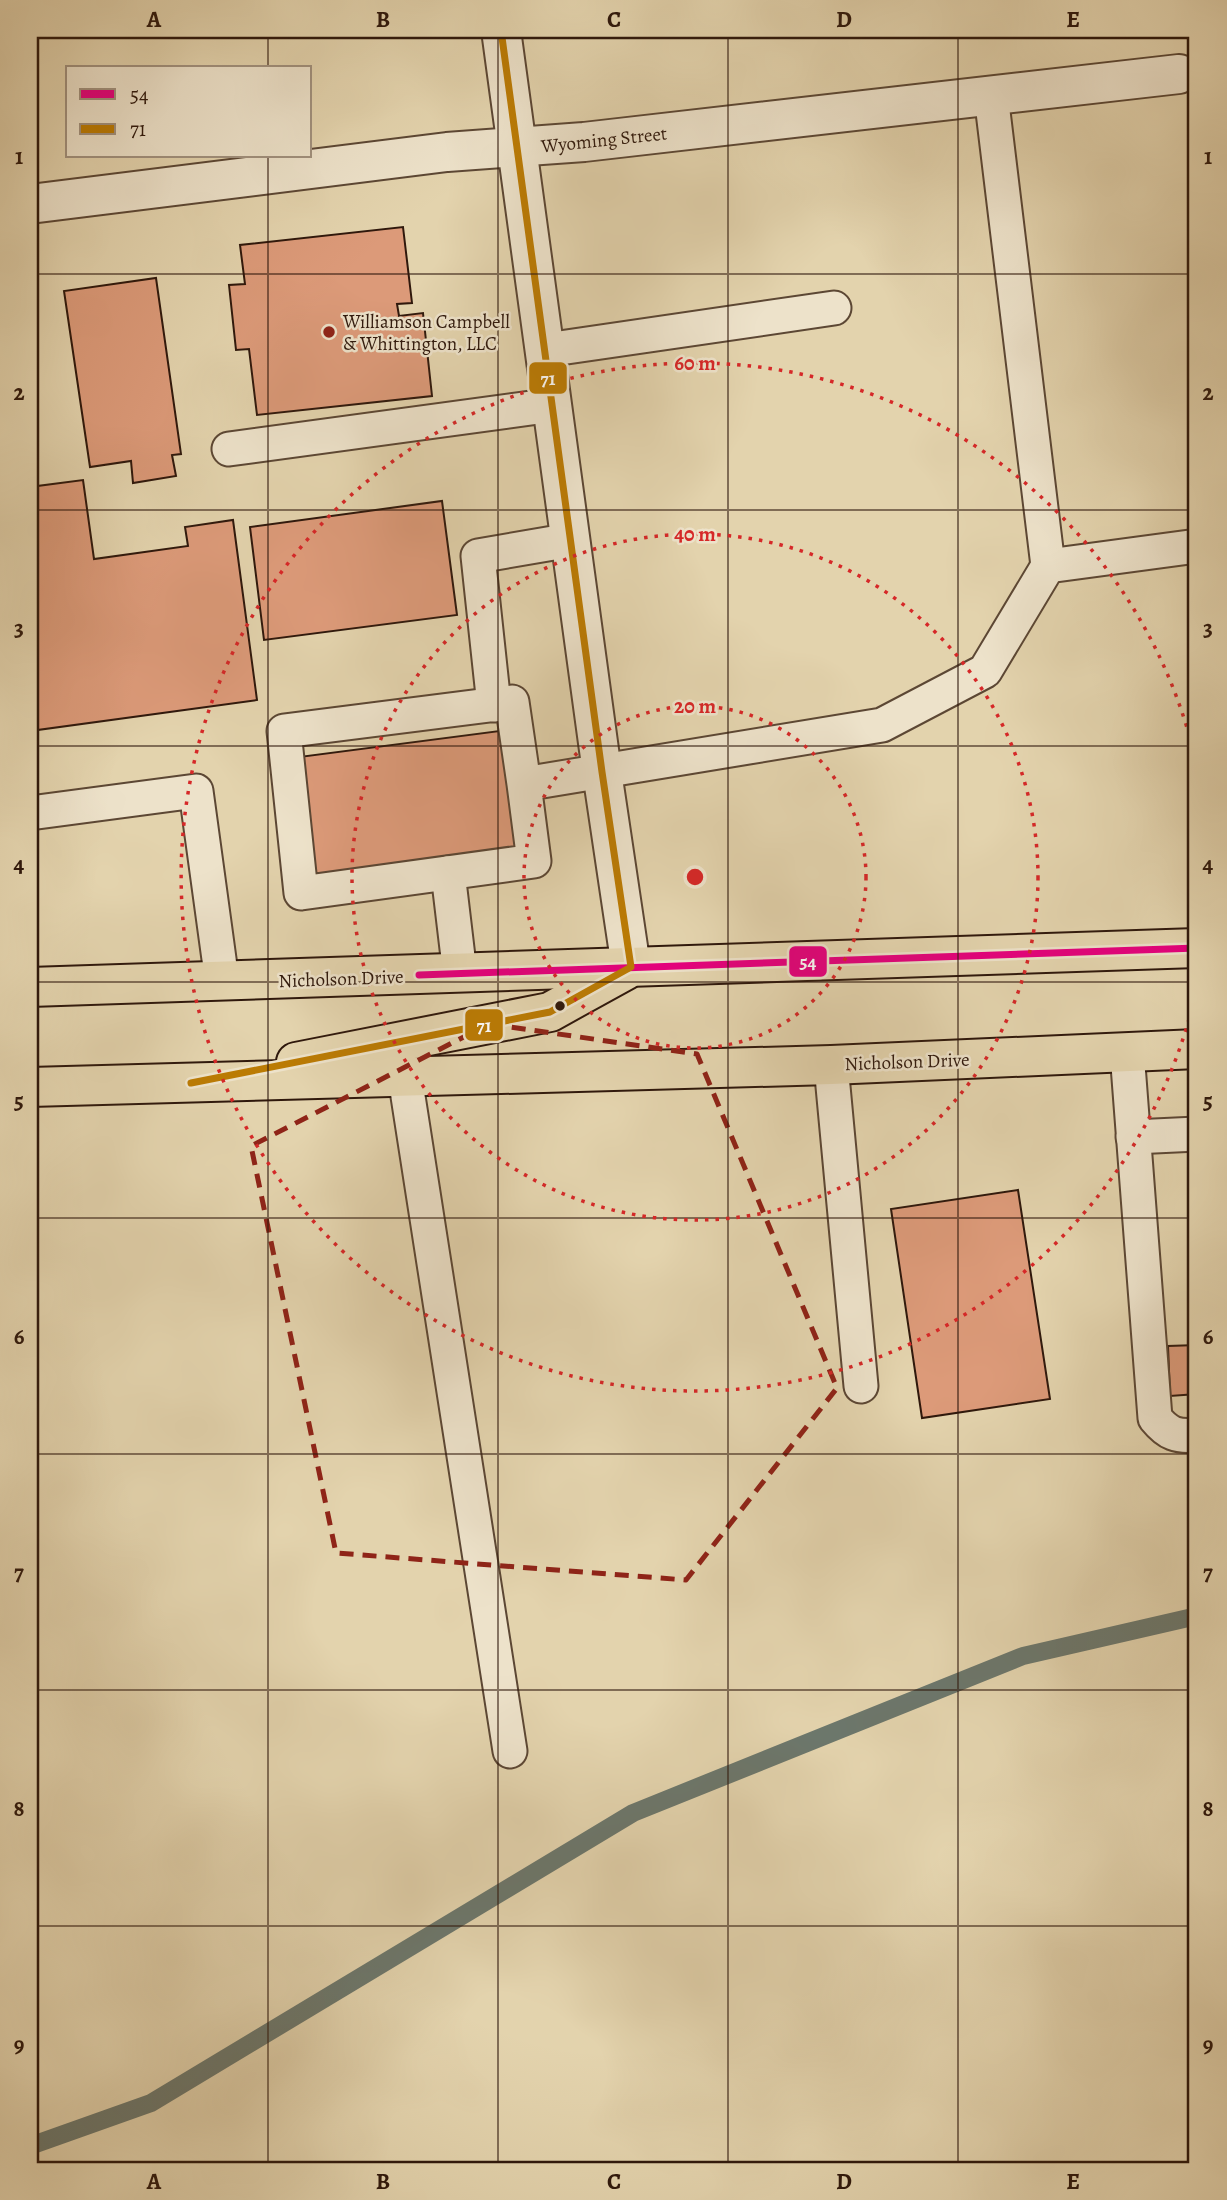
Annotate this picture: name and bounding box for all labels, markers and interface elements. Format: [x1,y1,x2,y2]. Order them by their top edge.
text: A [146,4,162,35]
text: B [376,4,390,35]
text: C [607,4,621,35]
text: D [836,4,852,35]
text: E [1066,4,1080,35]
legend [66,66,312,158]
text: 54 [130,81,149,109]
text: 71 [130,115,146,143]
street label: Wyoming Street [539,120,668,160]
text: 1 [15,141,23,172]
text: 1 [1204,141,1212,172]
place label: Williamson Campbell & Whittington, LLC [342,309,510,357]
marker: Williamson Campbell & Whittington, LLC [321,324,337,340]
text: 60 m [674,349,716,377]
line badge: 71 [528,361,568,395]
text: 71 [541,366,556,392]
text: 2 [13,377,25,408]
text: 2 [1202,377,1214,408]
text: 40 m [674,520,716,548]
text: 3 [14,613,24,644]
text: 3 [1203,613,1213,644]
text: 20 m [674,692,716,720]
text: 4 [14,849,25,880]
text: 4 [1203,849,1214,880]
centre of rings [683,865,707,889]
line badge: 54 [788,945,828,978]
text: 54 [799,949,817,975]
street label: Nicholson Drive [278,964,404,994]
unlabelled marker [553,999,567,1013]
line badge: 71 [464,1008,504,1042]
text: 71 [477,1013,492,1039]
street label: Nicholson Drive [844,1047,970,1077]
text: 5 [14,1085,24,1116]
text: 5 [1203,1085,1213,1116]
text: 6 [14,1321,25,1352]
text: 6 [1203,1321,1214,1352]
text: 7 [14,1557,24,1588]
text: 7 [1203,1557,1213,1588]
text: 8 [13,1793,25,1824]
text: 8 [1202,1793,1214,1824]
text: 9 [14,2029,24,2060]
text: 9 [1203,2029,1213,2060]
text: A [146,2166,162,2197]
text: B [376,2166,390,2197]
text: C [607,2166,621,2197]
text: D [836,2166,852,2197]
text: E [1066,2166,1080,2197]

